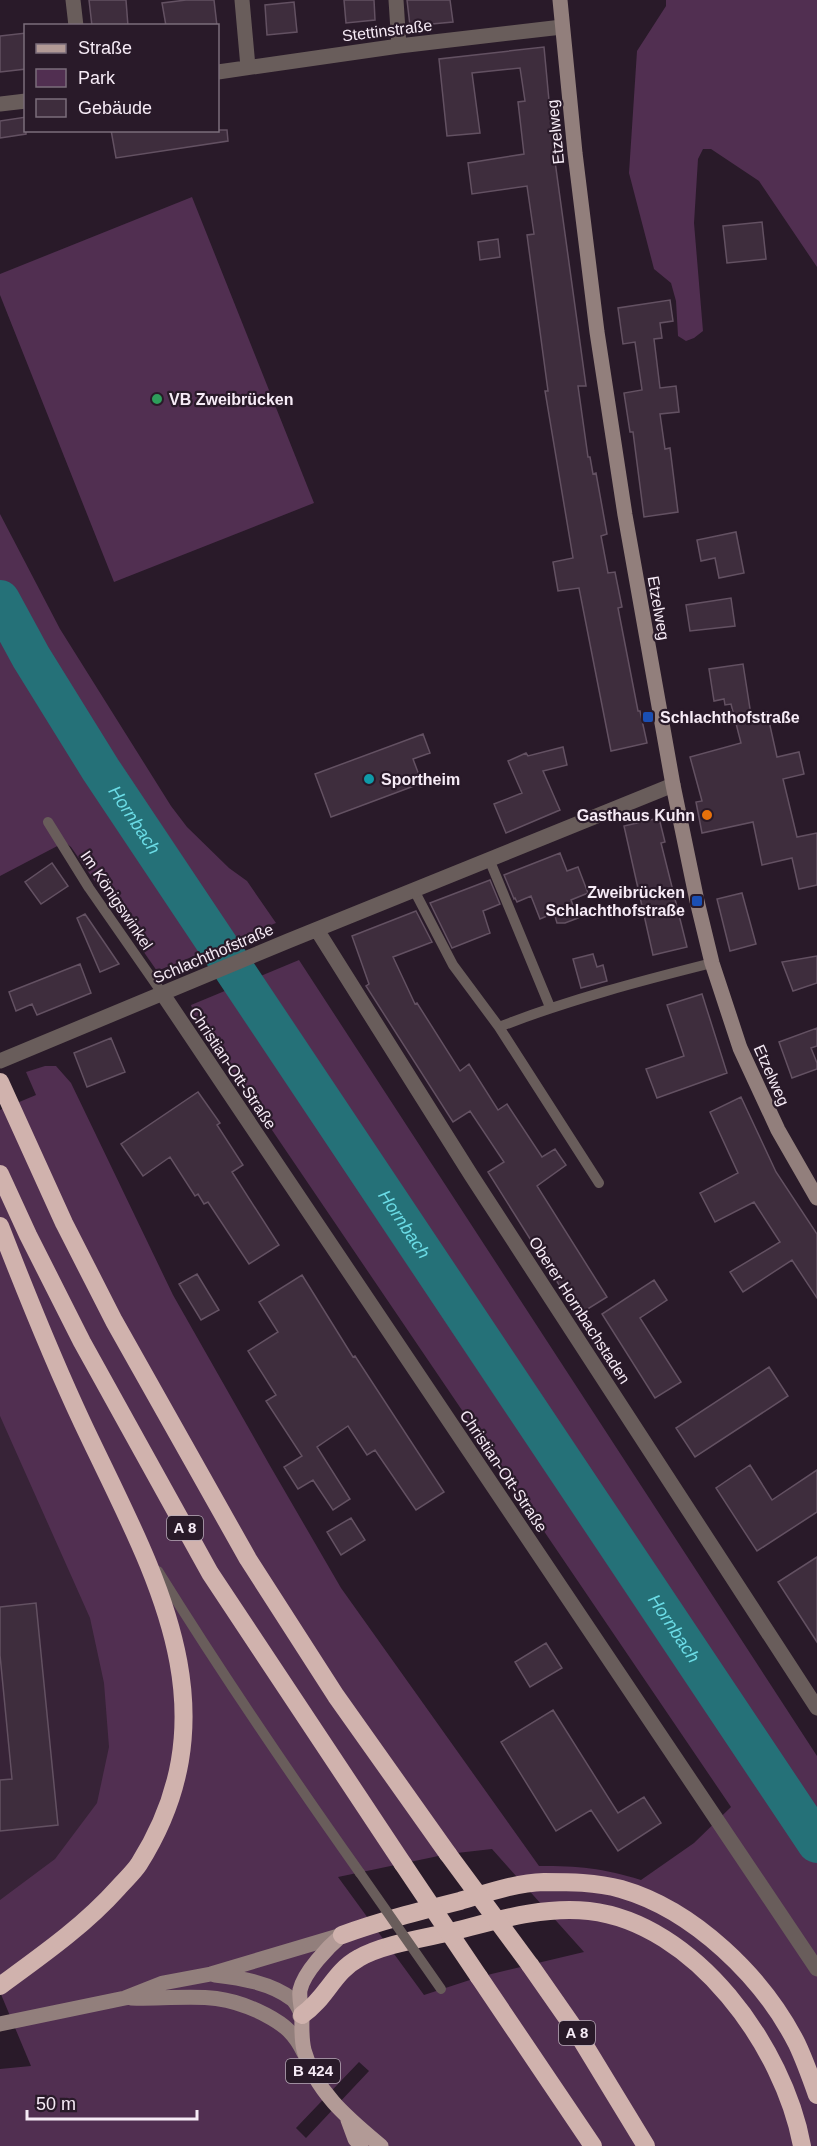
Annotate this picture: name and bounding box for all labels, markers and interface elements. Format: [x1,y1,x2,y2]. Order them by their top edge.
street label: Stettinstraße [341,17,433,44]
legend [24,24,219,132]
text: Straße [78,38,132,58]
text: Park [78,68,116,88]
text: Gebäude [78,98,152,118]
street label: Etzelweg [544,99,567,165]
place label: VB Zweibrücken [169,391,293,408]
marker: VB Zweibrücken [150,392,164,406]
street label: Etzelweg [644,575,673,642]
place label: Schlachthofstraße [660,709,800,726]
marker: Schlachthofstraße [641,710,655,724]
place label: Sportheim [381,771,460,788]
marker: Sportheim [362,772,376,786]
water label: Hornbach [104,782,164,858]
place label: Gasthaus Kuhn [577,807,695,824]
marker: Gasthaus Kuhn [700,808,714,822]
street label: Im Königswinkel [77,848,156,953]
place label: Zweibrücken Schlachthofstraße [545,884,685,919]
marker: Zweibrücken Schlachthofstraße [690,894,704,908]
street label: Schlachthofstraße [151,920,276,986]
street label: Christian-Ott-Straße [186,1004,280,1132]
street label: Etzelweg [751,1042,793,1108]
water label: Hornbach [374,1186,434,1262]
street label: Oberer Hornbachstaden [526,1234,633,1387]
street label: Christian-Ott-Straße [457,1407,551,1535]
road number: A 8 [167,1516,203,1540]
water label: Hornbach [644,1591,704,1667]
road number: A 8 [559,2021,595,2045]
road number: B 424 [286,2059,340,2083]
scale bar [27,2083,196,2121]
text: 50 m [36,2094,76,2114]

